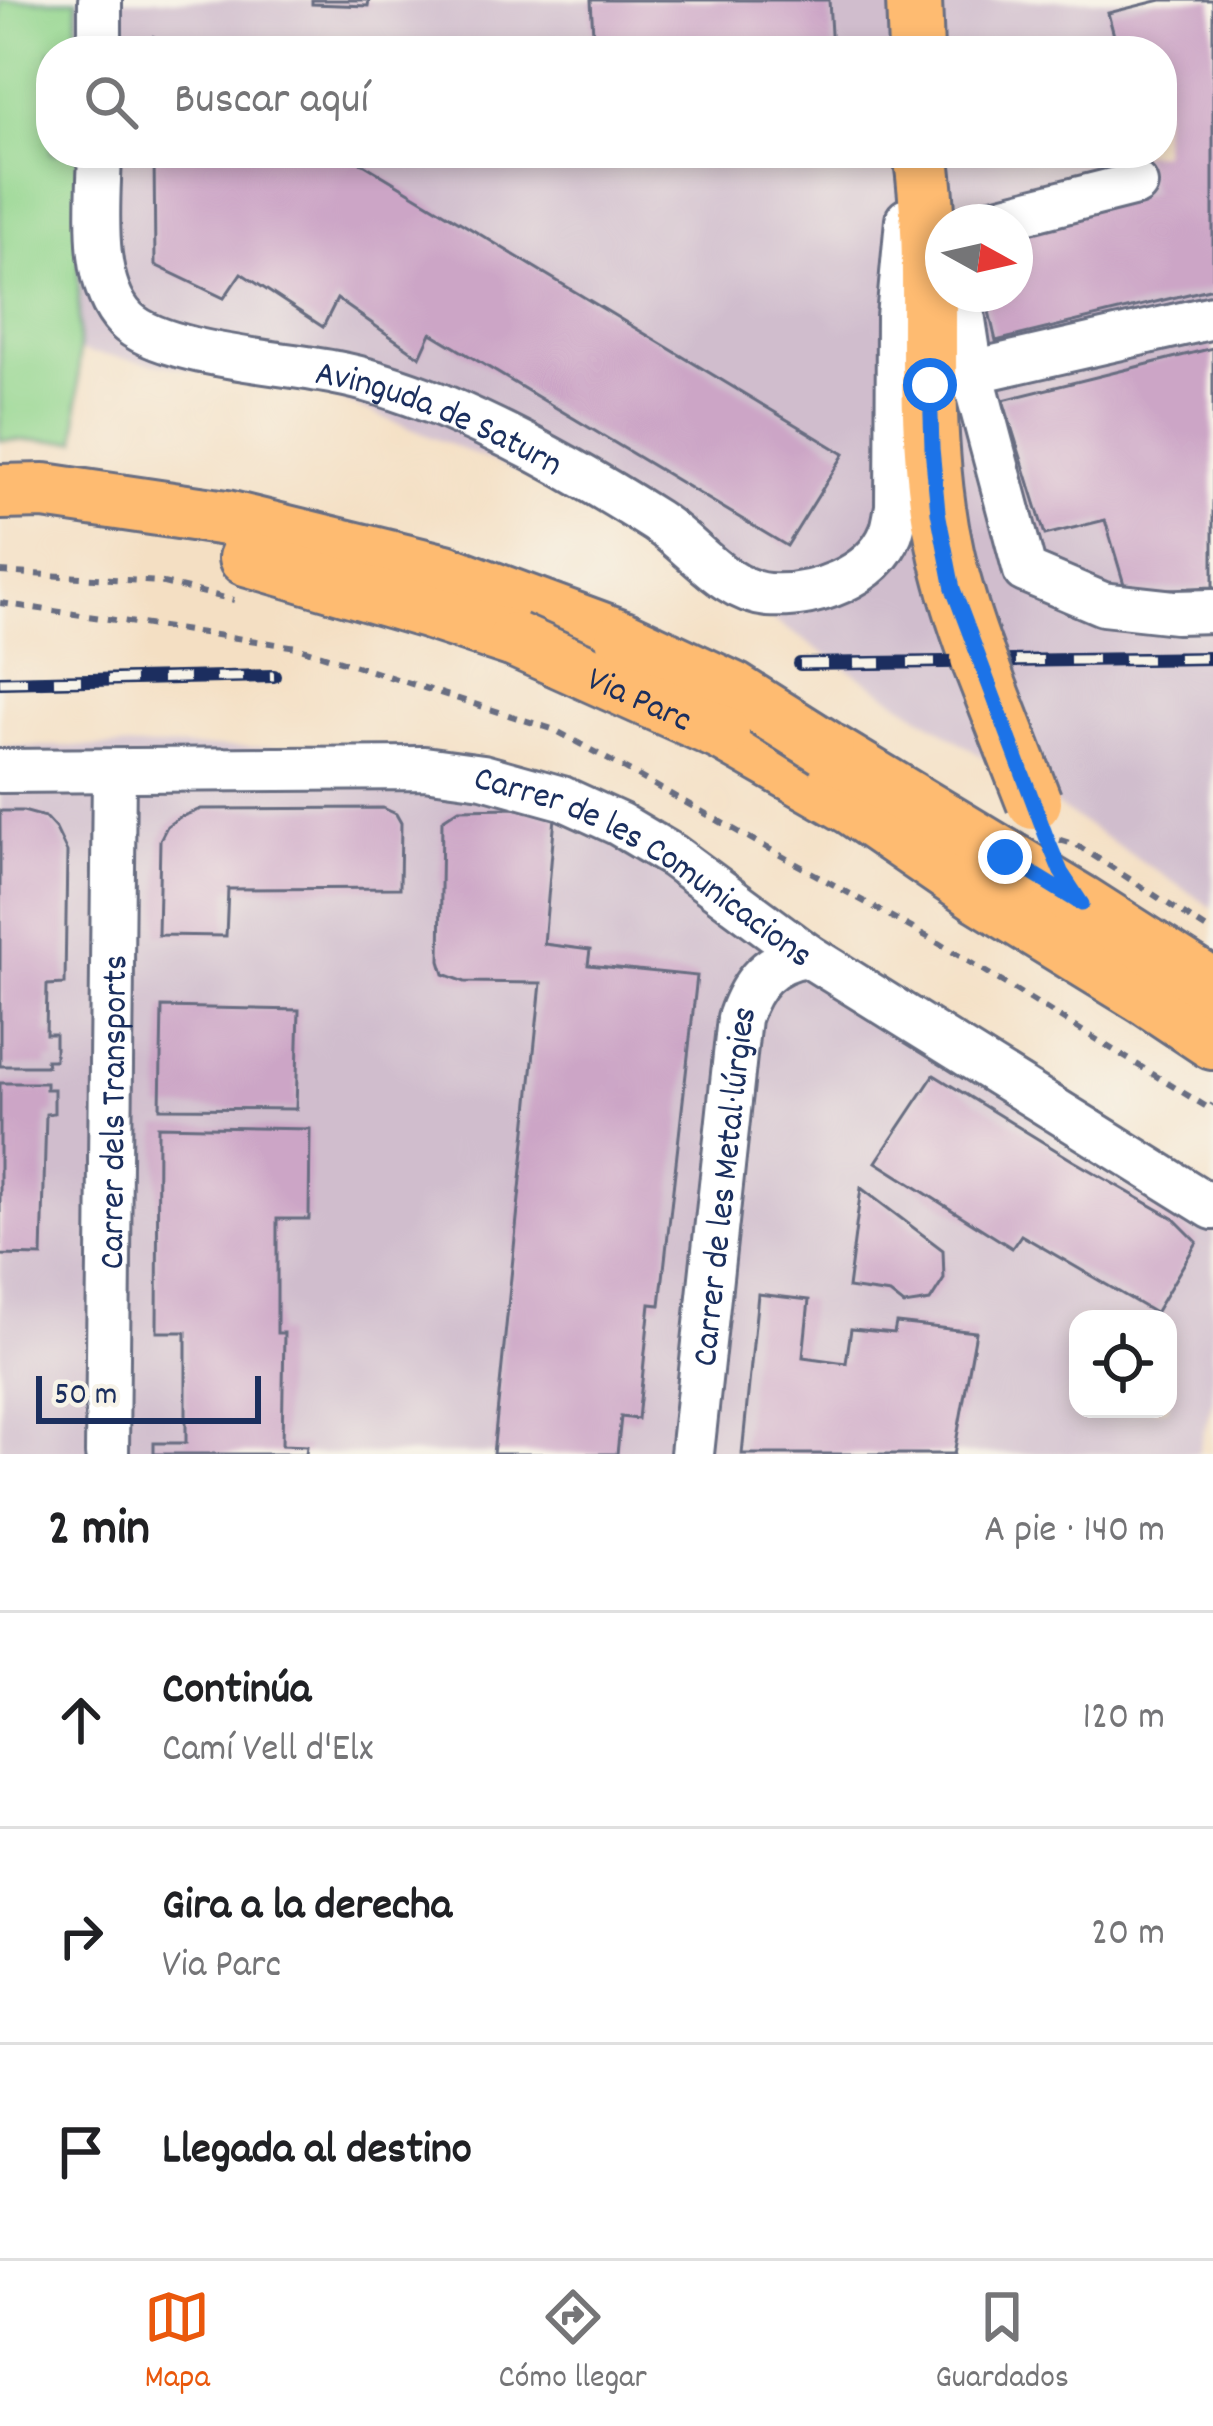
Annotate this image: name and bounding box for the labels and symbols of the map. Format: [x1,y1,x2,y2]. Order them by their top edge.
north arrow [925,204,1033,312]
street label: Avinguda de Saturn [311,350,571,492]
route start [903,358,957,412]
street label: Via Parc [578,656,699,748]
street label: Carrer de les Comunicacions [467,755,822,983]
route end [978,830,1032,884]
street label: Carrer dels Transports [89,955,144,1270]
street label: Carrer de les Metal·lúrgies [682,999,773,1369]
scale bar [36,1370,261,1423]

